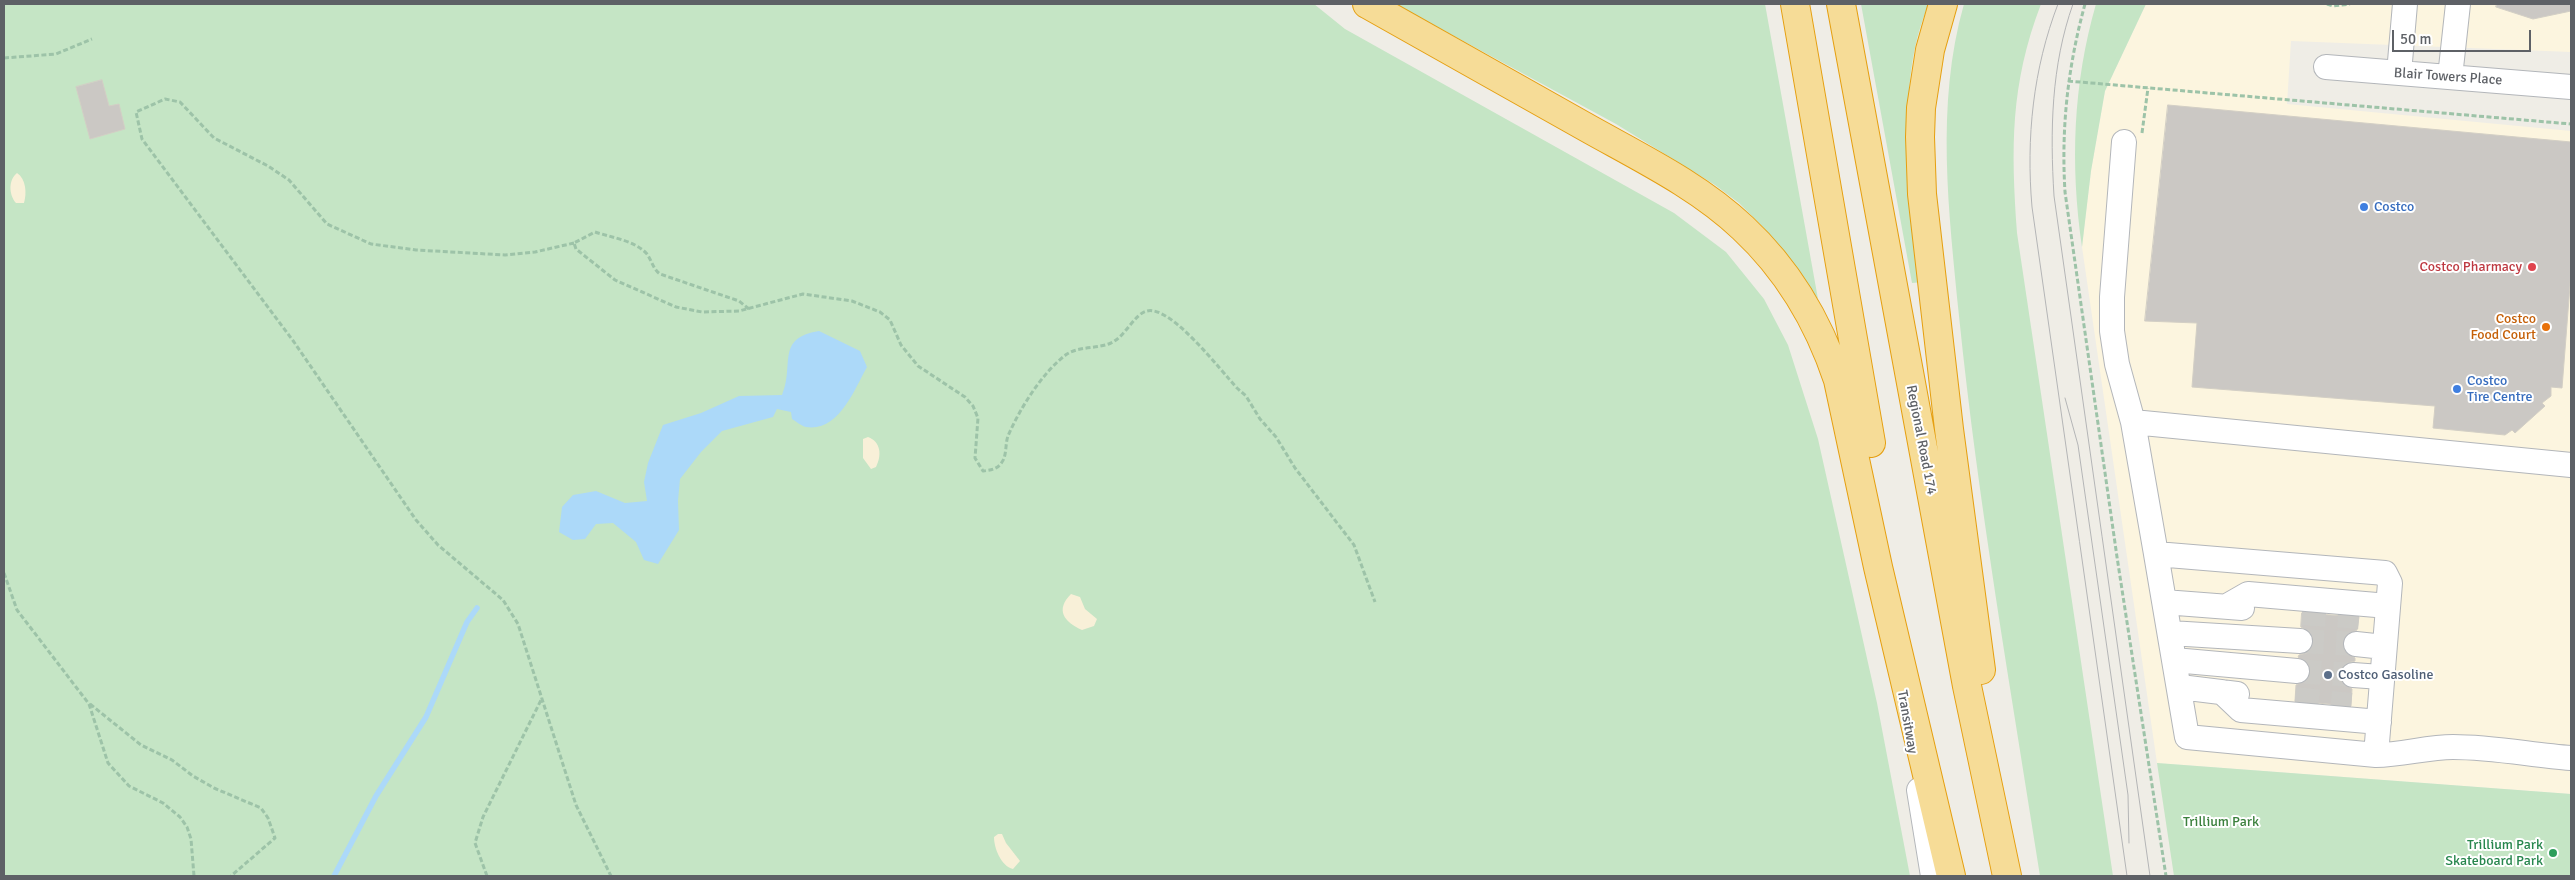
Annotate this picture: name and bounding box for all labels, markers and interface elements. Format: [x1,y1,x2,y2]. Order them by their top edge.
scale bar [2395,20,2534,52]
text: 50 m [2400,30,2431,48]
street label: Blair Towers Place [2393,65,2503,89]
place label: Costco [2374,199,2414,215]
marker: Costco [2358,201,2370,213]
place label: Costco Pharmacy [2419,259,2522,275]
marker: Costco Pharmacy [2526,261,2538,273]
place label: Costco Food Court [2470,311,2536,344]
marker: Costco Food Court [2540,321,2552,333]
place label: Costco Tire Centre [2467,373,2532,406]
marker: Costco Tire Centre [2451,383,2463,395]
street label: Regional Road 174 [1902,384,1940,496]
place label: Costco Gasoline [2338,667,2433,683]
marker: Costco Gasoline [2322,669,2334,681]
street label: Transitway [1893,689,1921,755]
park label: Trillium Park [2183,814,2259,830]
place label: Trillium Park Skateboard Park [2445,837,2543,870]
marker: Trillium Park Skateboard Park [2547,847,2559,859]

